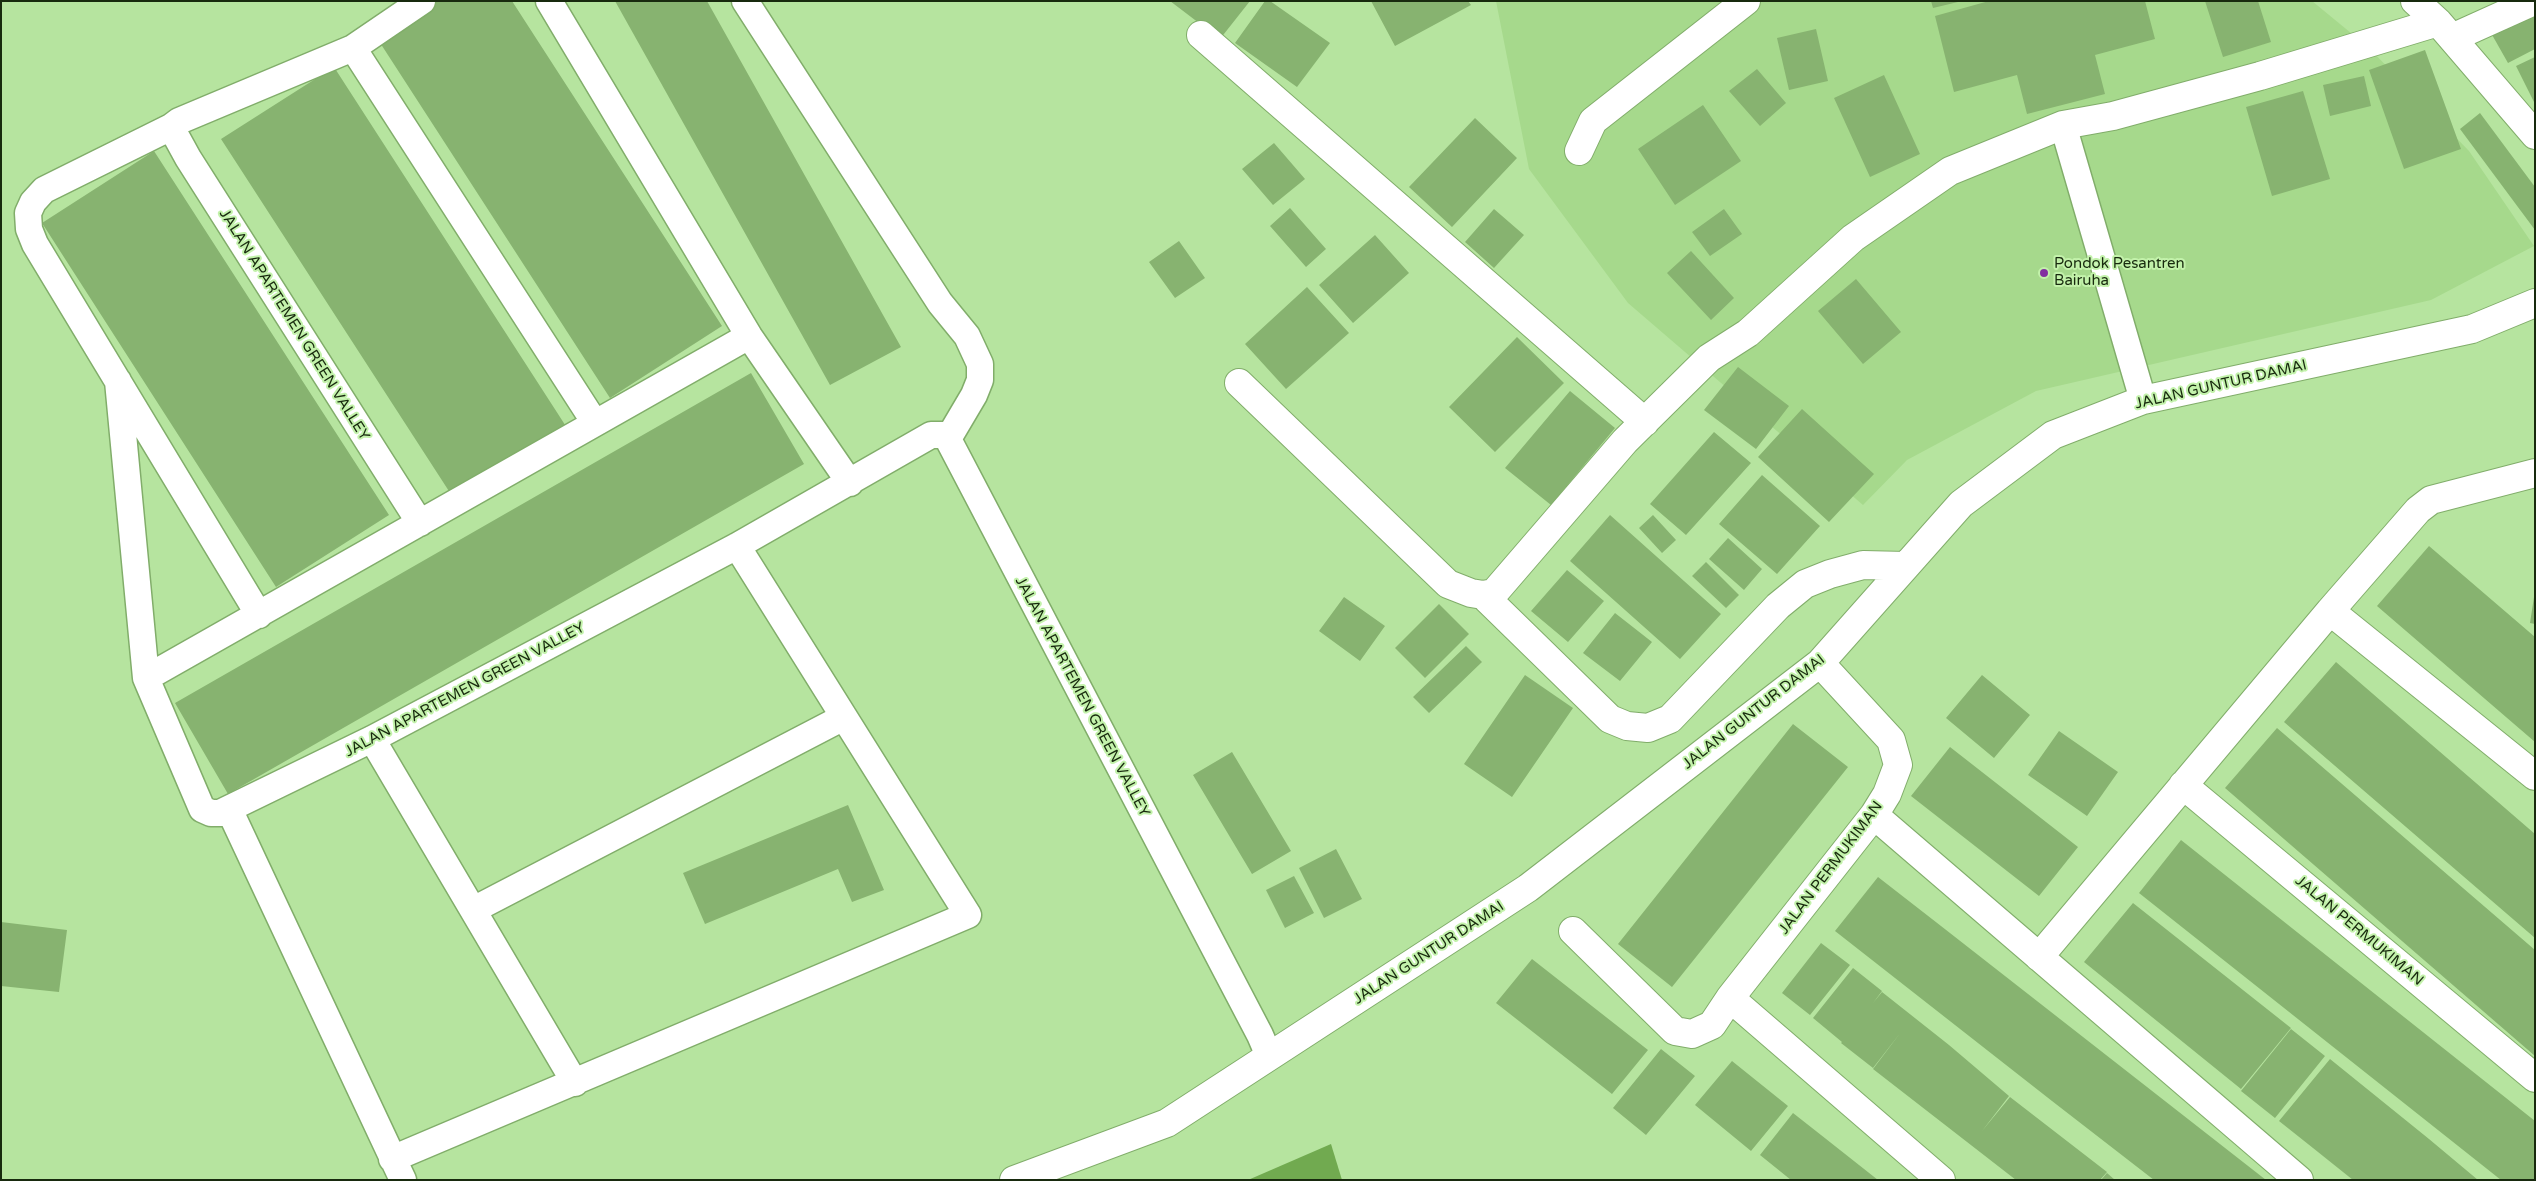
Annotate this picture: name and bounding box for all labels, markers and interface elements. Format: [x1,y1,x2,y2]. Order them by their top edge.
street label: JALAN APARTEMEN GREEN VALLEY [215,206,373,444]
place label: Pondok Pesantren Bairuha [2054,255,2185,290]
marker: Pondok Pesantren Bairuha [2038,267,2050,279]
street label: JALAN GUNTUR DAMAI [2133,356,2309,414]
street label: JALAN APARTEMEN GREEN VALLEY [1011,574,1153,820]
street label: JALAN APARTEMEN GREEN VALLEY [342,619,588,761]
street label: JALAN GUNTUR DAMAI [1679,651,1829,773]
street label: JALAN PERMUKIMAN [1775,798,1887,938]
street label: JALAN PERMUKIMAN [2291,872,2427,990]
street label: JALAN GUNTUR DAMAI [1350,898,1508,1008]

